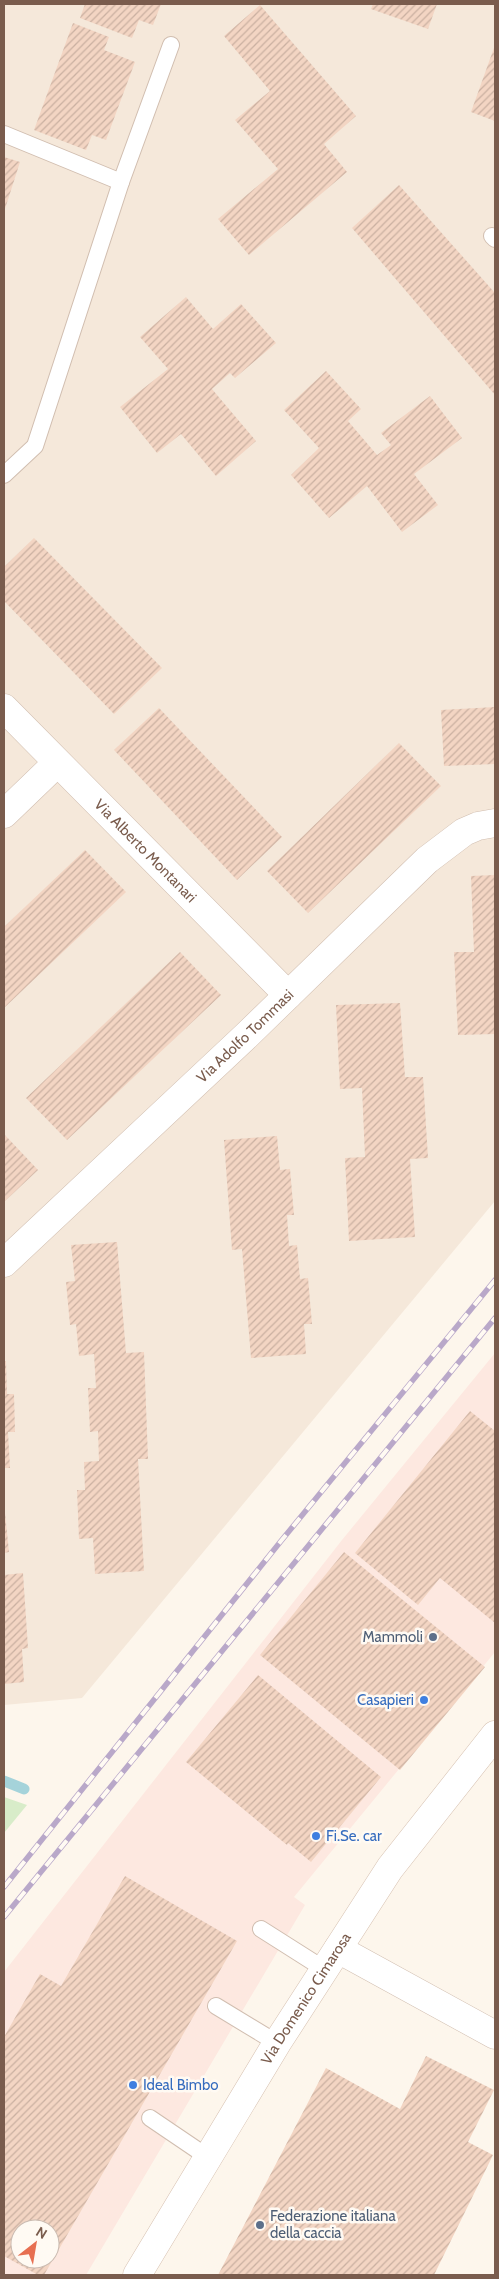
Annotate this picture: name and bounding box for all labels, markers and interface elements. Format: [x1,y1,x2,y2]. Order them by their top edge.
street label: Via Alberto Montanari [90,796,200,906]
street label: Via Adolfo Tommasi [193,986,297,1087]
place label: Mammoli [362,1628,423,1646]
marker: Mammoli [427,1631,439,1643]
place label: Casapieri [357,1691,414,1709]
marker: Casapieri [418,1694,430,1706]
place label: Fi.Se. car [326,1827,382,1845]
marker: Fi.Se. car [310,1830,322,1842]
street label: Via Domenico Cimarosa [257,1929,355,2068]
place label: Ideal Bimbo [143,2076,219,2094]
marker: Ideal Bimbo [127,2079,139,2091]
place label: Federazione italiana della caccia [270,2207,396,2242]
north arrow [10,2219,60,2269]
marker: Federazione italiana della caccia [254,2219,266,2231]
text: N [33,2223,51,2243]

